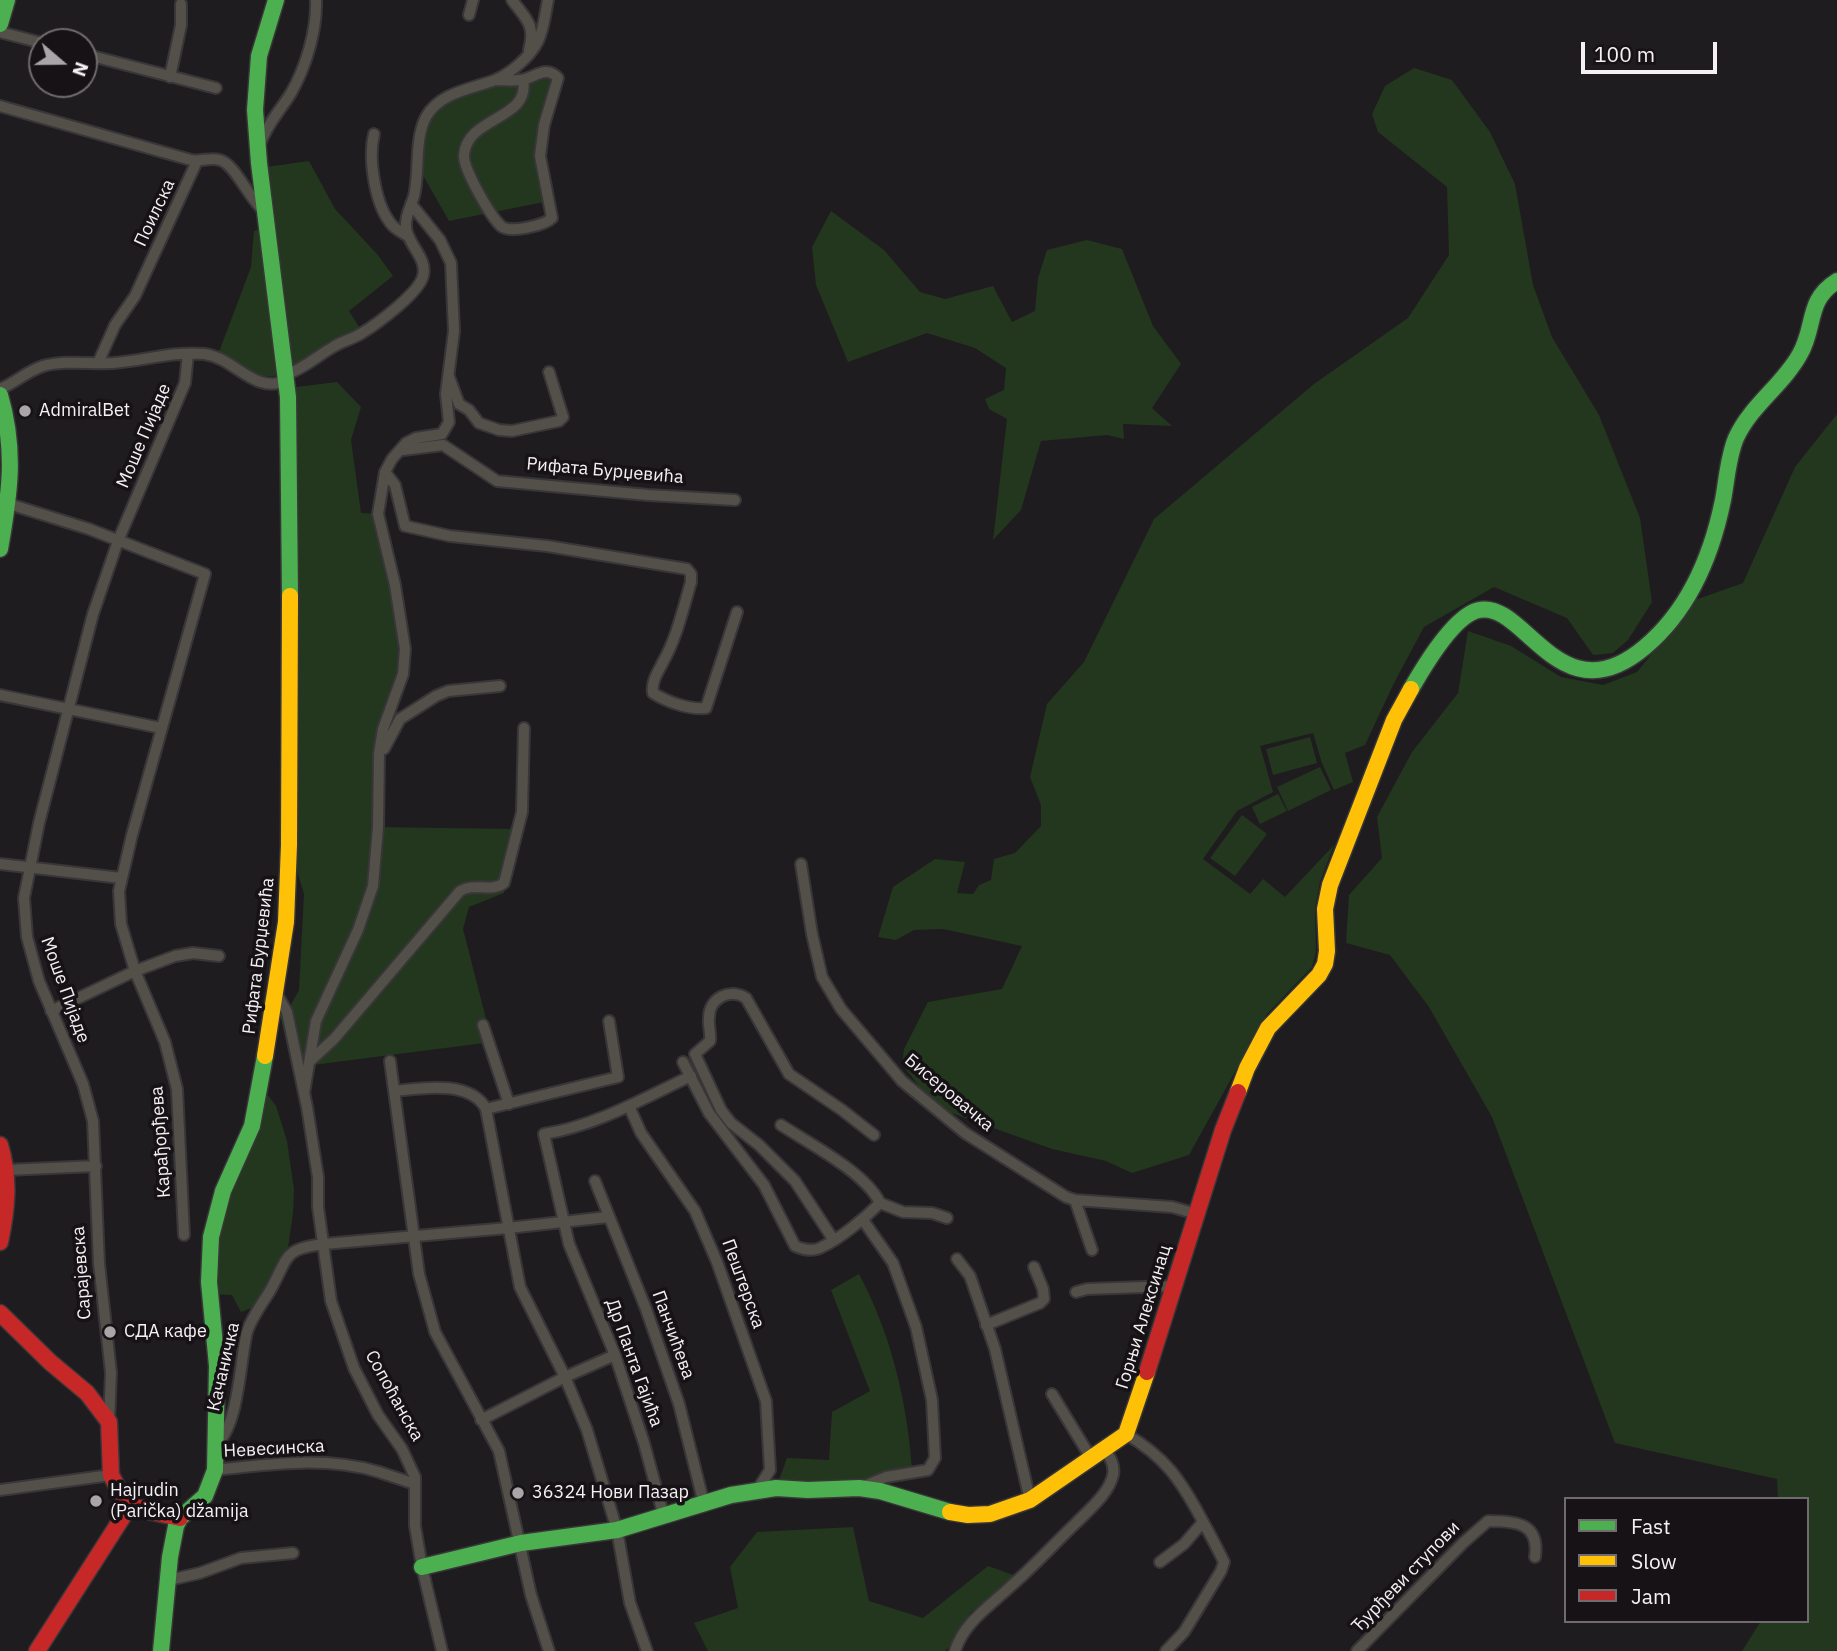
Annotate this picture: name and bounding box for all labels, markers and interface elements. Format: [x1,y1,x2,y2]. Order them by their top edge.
north arrow [28,28,98,98]
scale bar [1585,28,1722,72]
text: 100 m [1594,40,1655,68]
text: N [67,59,94,80]
street label: Поилска [130,176,180,250]
street label: Моше Пијаде [112,381,176,491]
place label: AdmiralBet [39,400,130,422]
marker: AdmiralBet [17,403,33,419]
street label: Рифата Бурџевића [525,453,685,489]
street label: Рифата Бурџевића [239,876,279,1036]
street label: Моше Пијаде [36,934,94,1046]
street label: Бисеровачка [900,1049,998,1137]
street label: Карађорђева [146,1085,176,1199]
street label: Сарајевска [68,1226,96,1320]
street label: Пештерска [717,1236,769,1332]
street label: Горњи Алексинац [1112,1242,1176,1392]
street label: Панчићева [647,1288,699,1382]
street label: Др Панта Гајића [601,1296,667,1430]
street label: Качаничка [203,1320,245,1414]
place label: СДА кафе [124,1321,207,1343]
marker: СДА кафе [102,1324,118,1340]
street label: Сопоћанска [360,1347,428,1445]
street label: Невесинска [223,1436,325,1462]
place label: Hajrudin (Parička) džamija [110,1480,249,1522]
place label: 36324 Нови Пазар [532,1482,689,1504]
marker: 36324 Нови Пазар [510,1485,526,1501]
marker: Hajrudin (Parička) džamija [88,1493,104,1509]
legend [1564,1497,1809,1623]
text: Fast [1631,1512,1671,1540]
street label: Ђурђеви ступови [1347,1517,1465,1637]
text: Slow [1631,1547,1677,1575]
text: Jam [1631,1582,1671,1610]

